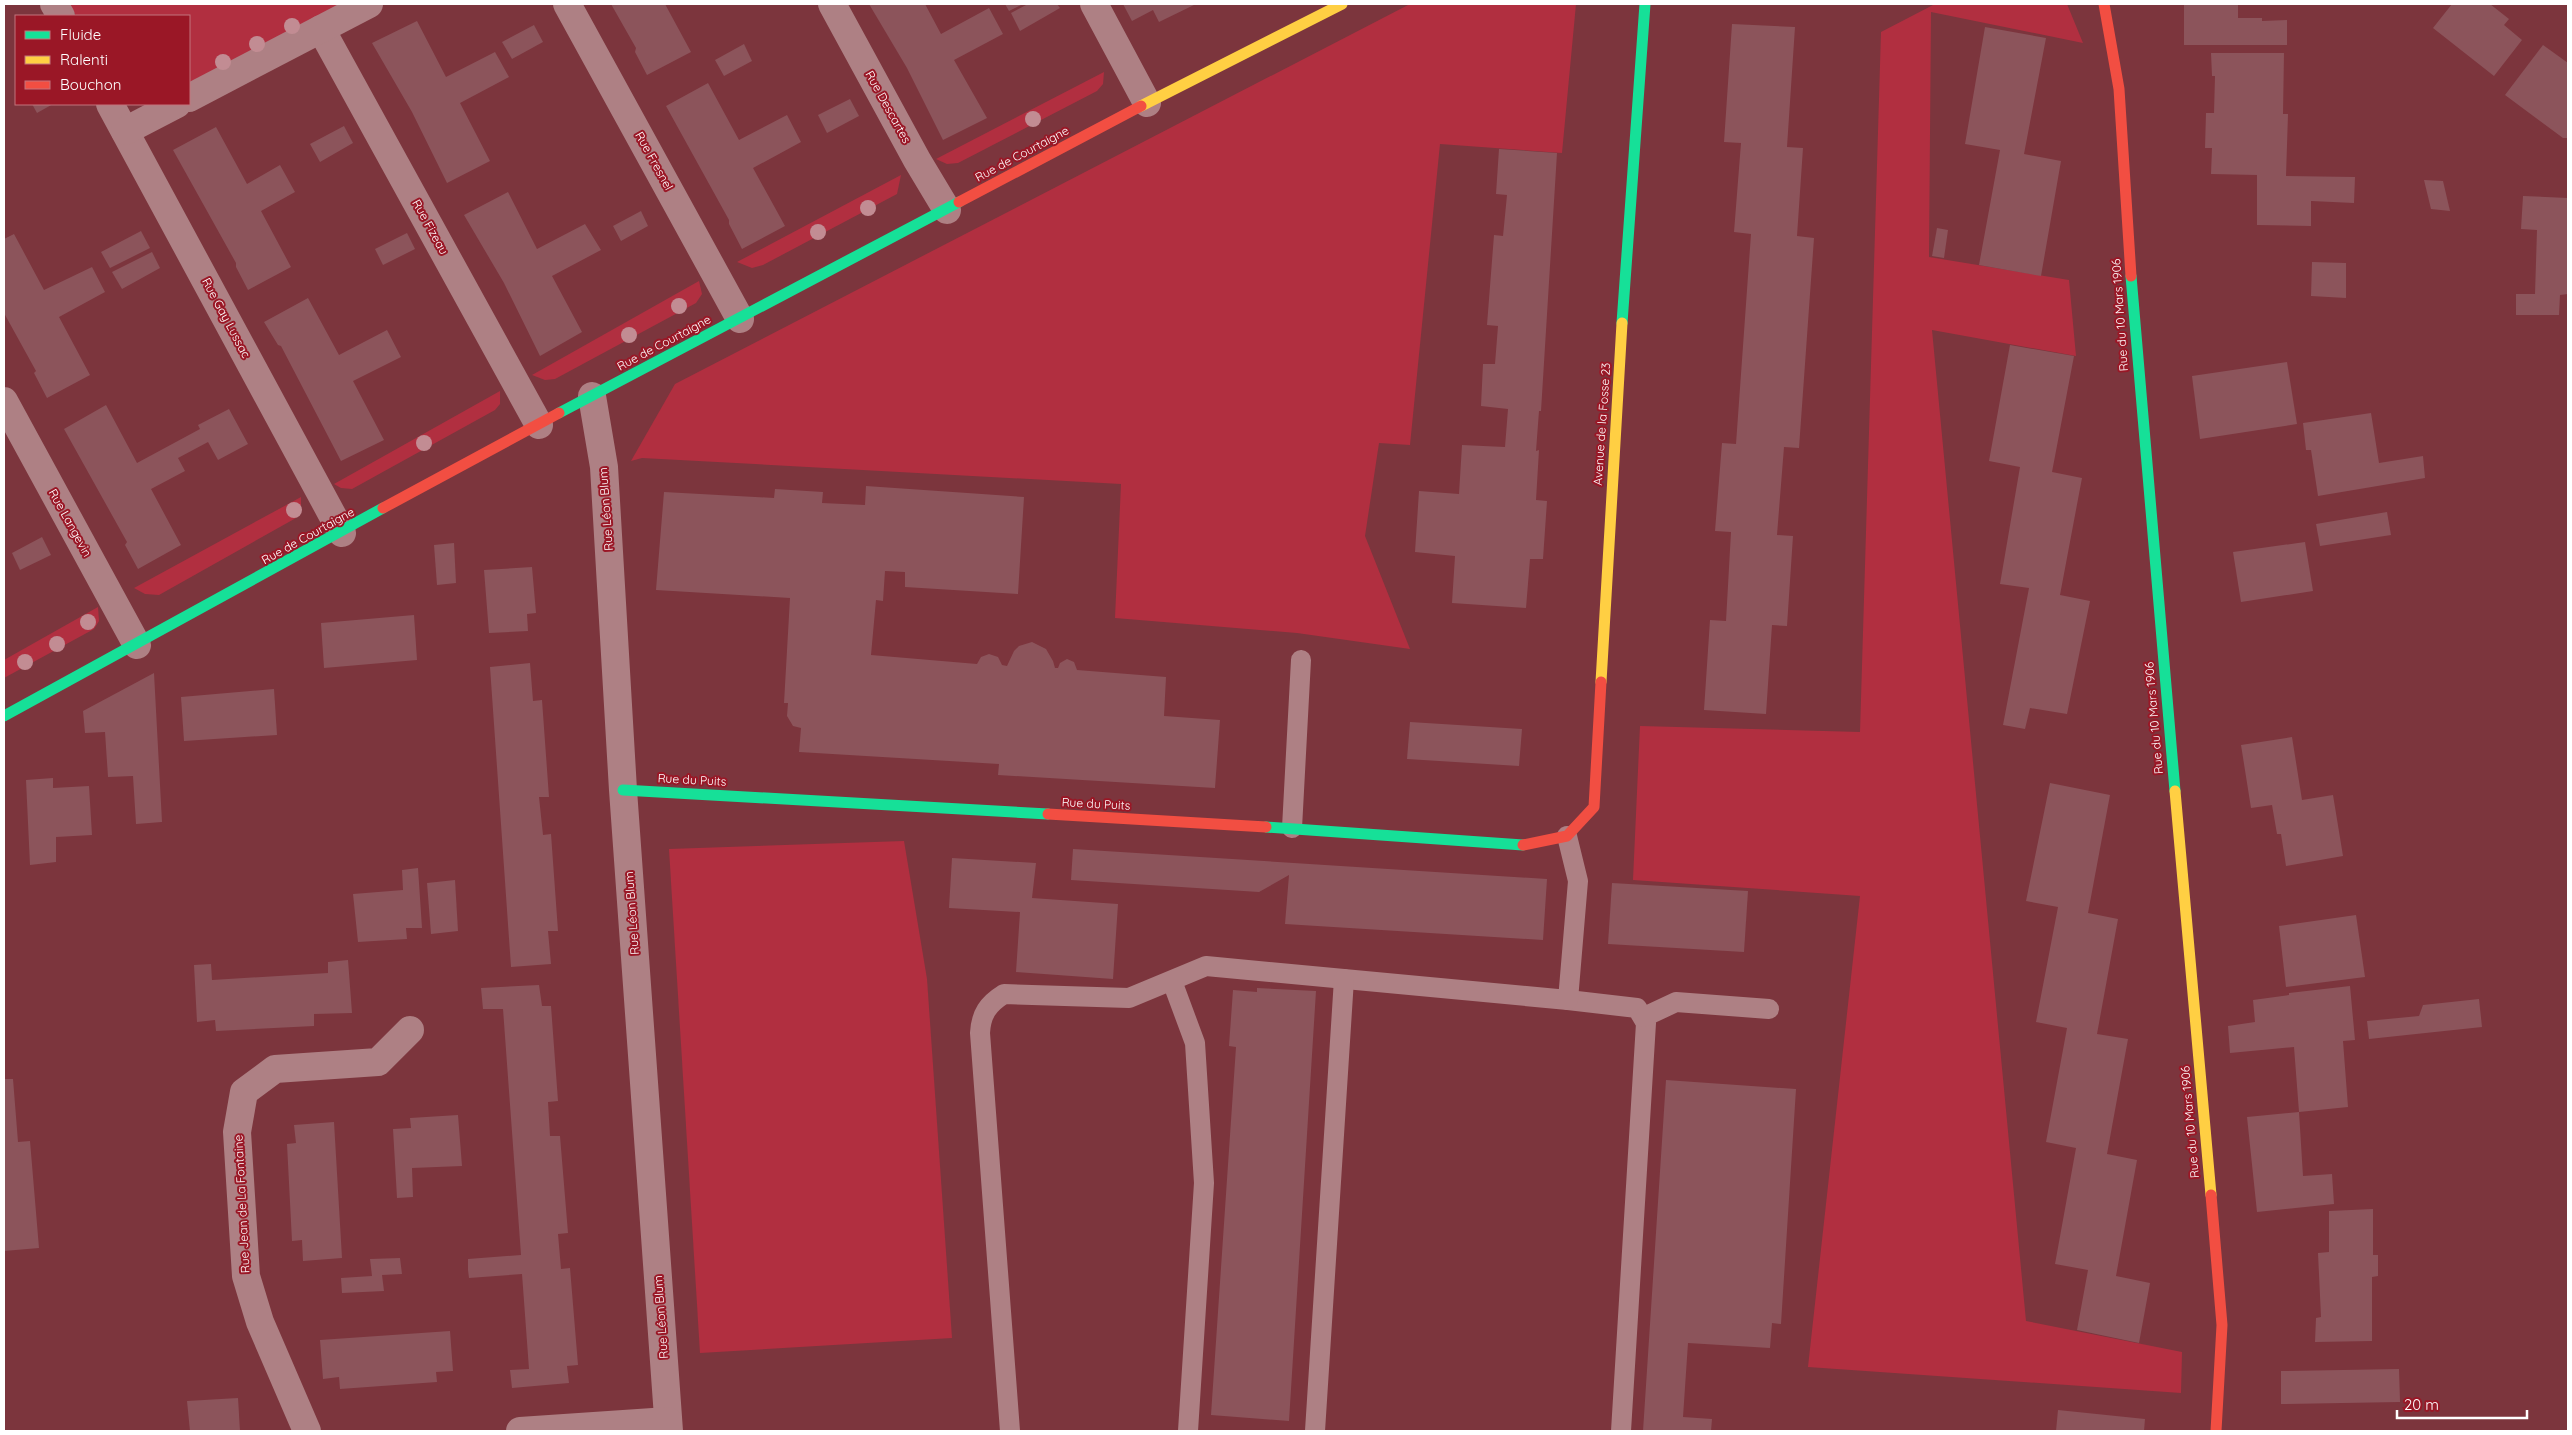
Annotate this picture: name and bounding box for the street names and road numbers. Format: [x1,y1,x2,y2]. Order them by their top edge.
street label: Rue Descartes [862,68,915,146]
street label: Rue de Courtaigne [972,122,1071,185]
street label: Rue Fresnel [632,129,677,193]
street label: Rue Fizeau [409,197,452,257]
street label: Rue du 10 Mars 1906 [2108,258,2131,372]
street label: Rue Gay Lussac [199,275,254,360]
street label: Rue de Courtaigne [614,311,713,374]
street label: Avenue de la Fosse 23 [1590,362,1613,486]
street label: Rue Léon Blum [595,467,616,551]
street label: Rue Langevin [46,486,95,559]
street label: Rue de Courtaigne [259,504,357,567]
street label: Rue du 10 Mars 1906 [2141,661,2166,775]
street label: Rue du Puits [657,770,727,789]
street label: Rue du Puits [1061,794,1131,813]
street label: Rue Léon Blum [621,871,642,955]
street label: Rue du 10 Mars 1906 [2177,1065,2202,1179]
street label: Rue Jean de La Fontaine [230,1134,253,1274]
street label: Rue Léon Blum [650,1275,671,1359]

